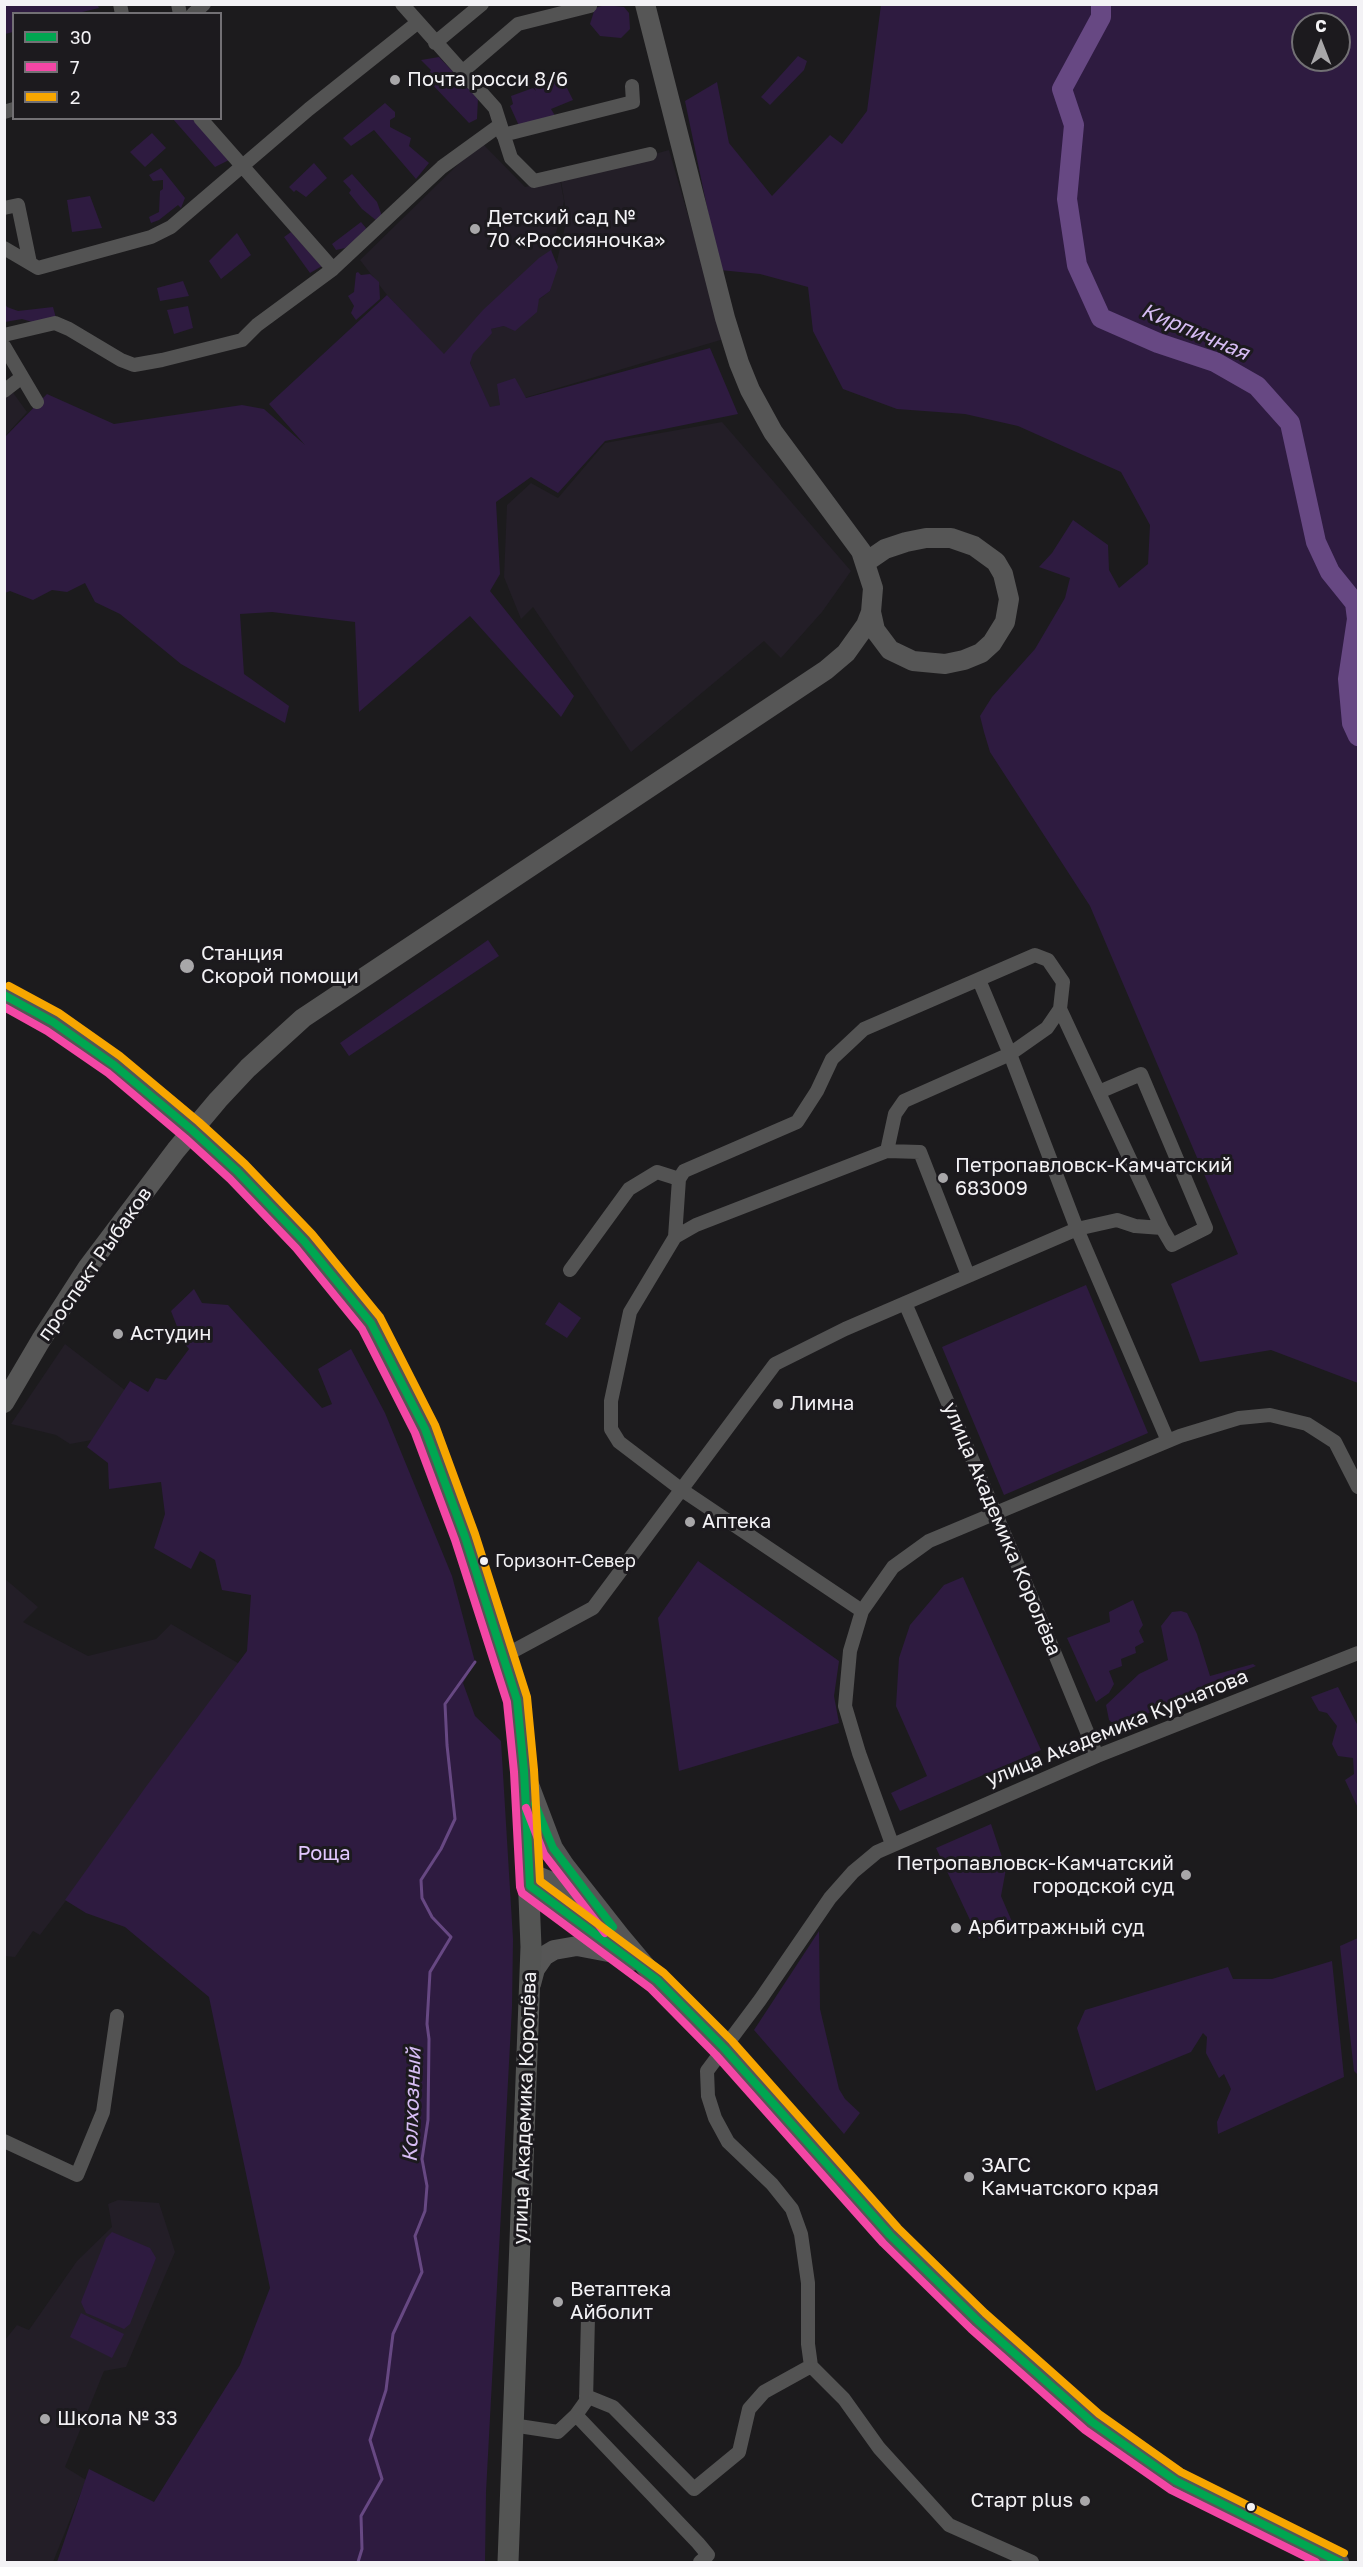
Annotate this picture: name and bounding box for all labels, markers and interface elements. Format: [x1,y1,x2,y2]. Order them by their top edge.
legend [12,12,222,120]
north arrow [1291,12,1351,72]
text: С [1315,16,1327,36]
text: 30 [70,26,92,48]
text: 7 [70,56,80,78]
place label: Почта росси 8/6 [407,68,568,92]
marker: Почта росси 8/6 [388,73,402,87]
text: 2 [70,86,80,108]
place label: Детский сад № 70 «Россияночка» [487,206,665,253]
marker: Детский сад № 70 «Россияночка» [468,222,482,236]
water label: Кирпичная [1138,298,1252,366]
place label: Станция Скорой помощи [201,942,359,989]
marker: Станция Скорой помощи [178,957,196,975]
place label: Петропавловск-Камчатский 683009 [955,1154,1232,1201]
marker: Петропавловск-Камчатский 683009 [936,1171,950,1185]
street label: проспект Рыбаков [33,1182,157,1346]
place label: Астудин [130,1322,211,1346]
marker: Астудин [111,1327,125,1341]
place label: Лимна [790,1392,854,1416]
marker: Лимна [771,1397,785,1411]
street label: улица Академика Королёва [938,1399,1066,1659]
place label: Аптека [702,1510,771,1534]
marker: Аптека [683,1515,697,1529]
place label: Горизонт-Север [495,1550,636,1572]
marker: Горизонт-Север [478,1555,490,1567]
street label: улица Академика Курчатова [982,1664,1252,1792]
park label: Роща [297,1842,351,1866]
place label: Петропавловск-Камчатский городской суд [897,1852,1174,1899]
marker: Петропавловск-Камчатский городской суд [1179,1868,1193,1882]
place label: Арбитражный суд [968,1916,1144,1940]
marker: Арбитражный суд [949,1921,963,1935]
street label: улица Академика Королёва [508,1971,542,2245]
water label: Колхозный [397,2047,427,2163]
place label: ЗАГС Камчатского края [981,2154,1159,2201]
marker: ЗАГС Камчатского края [962,2170,976,2184]
place label: Ветаптека Айболит [570,2278,671,2325]
marker: Ветаптека Айболит [551,2295,565,2309]
place label: Школа № 33 [57,2407,178,2431]
marker: Школа № 33 [38,2412,52,2426]
place label: Старт plus [970,2489,1073,2513]
marker: Старт plus [1078,2494,1092,2508]
unlabelled marker [1245,2501,1257,2513]

